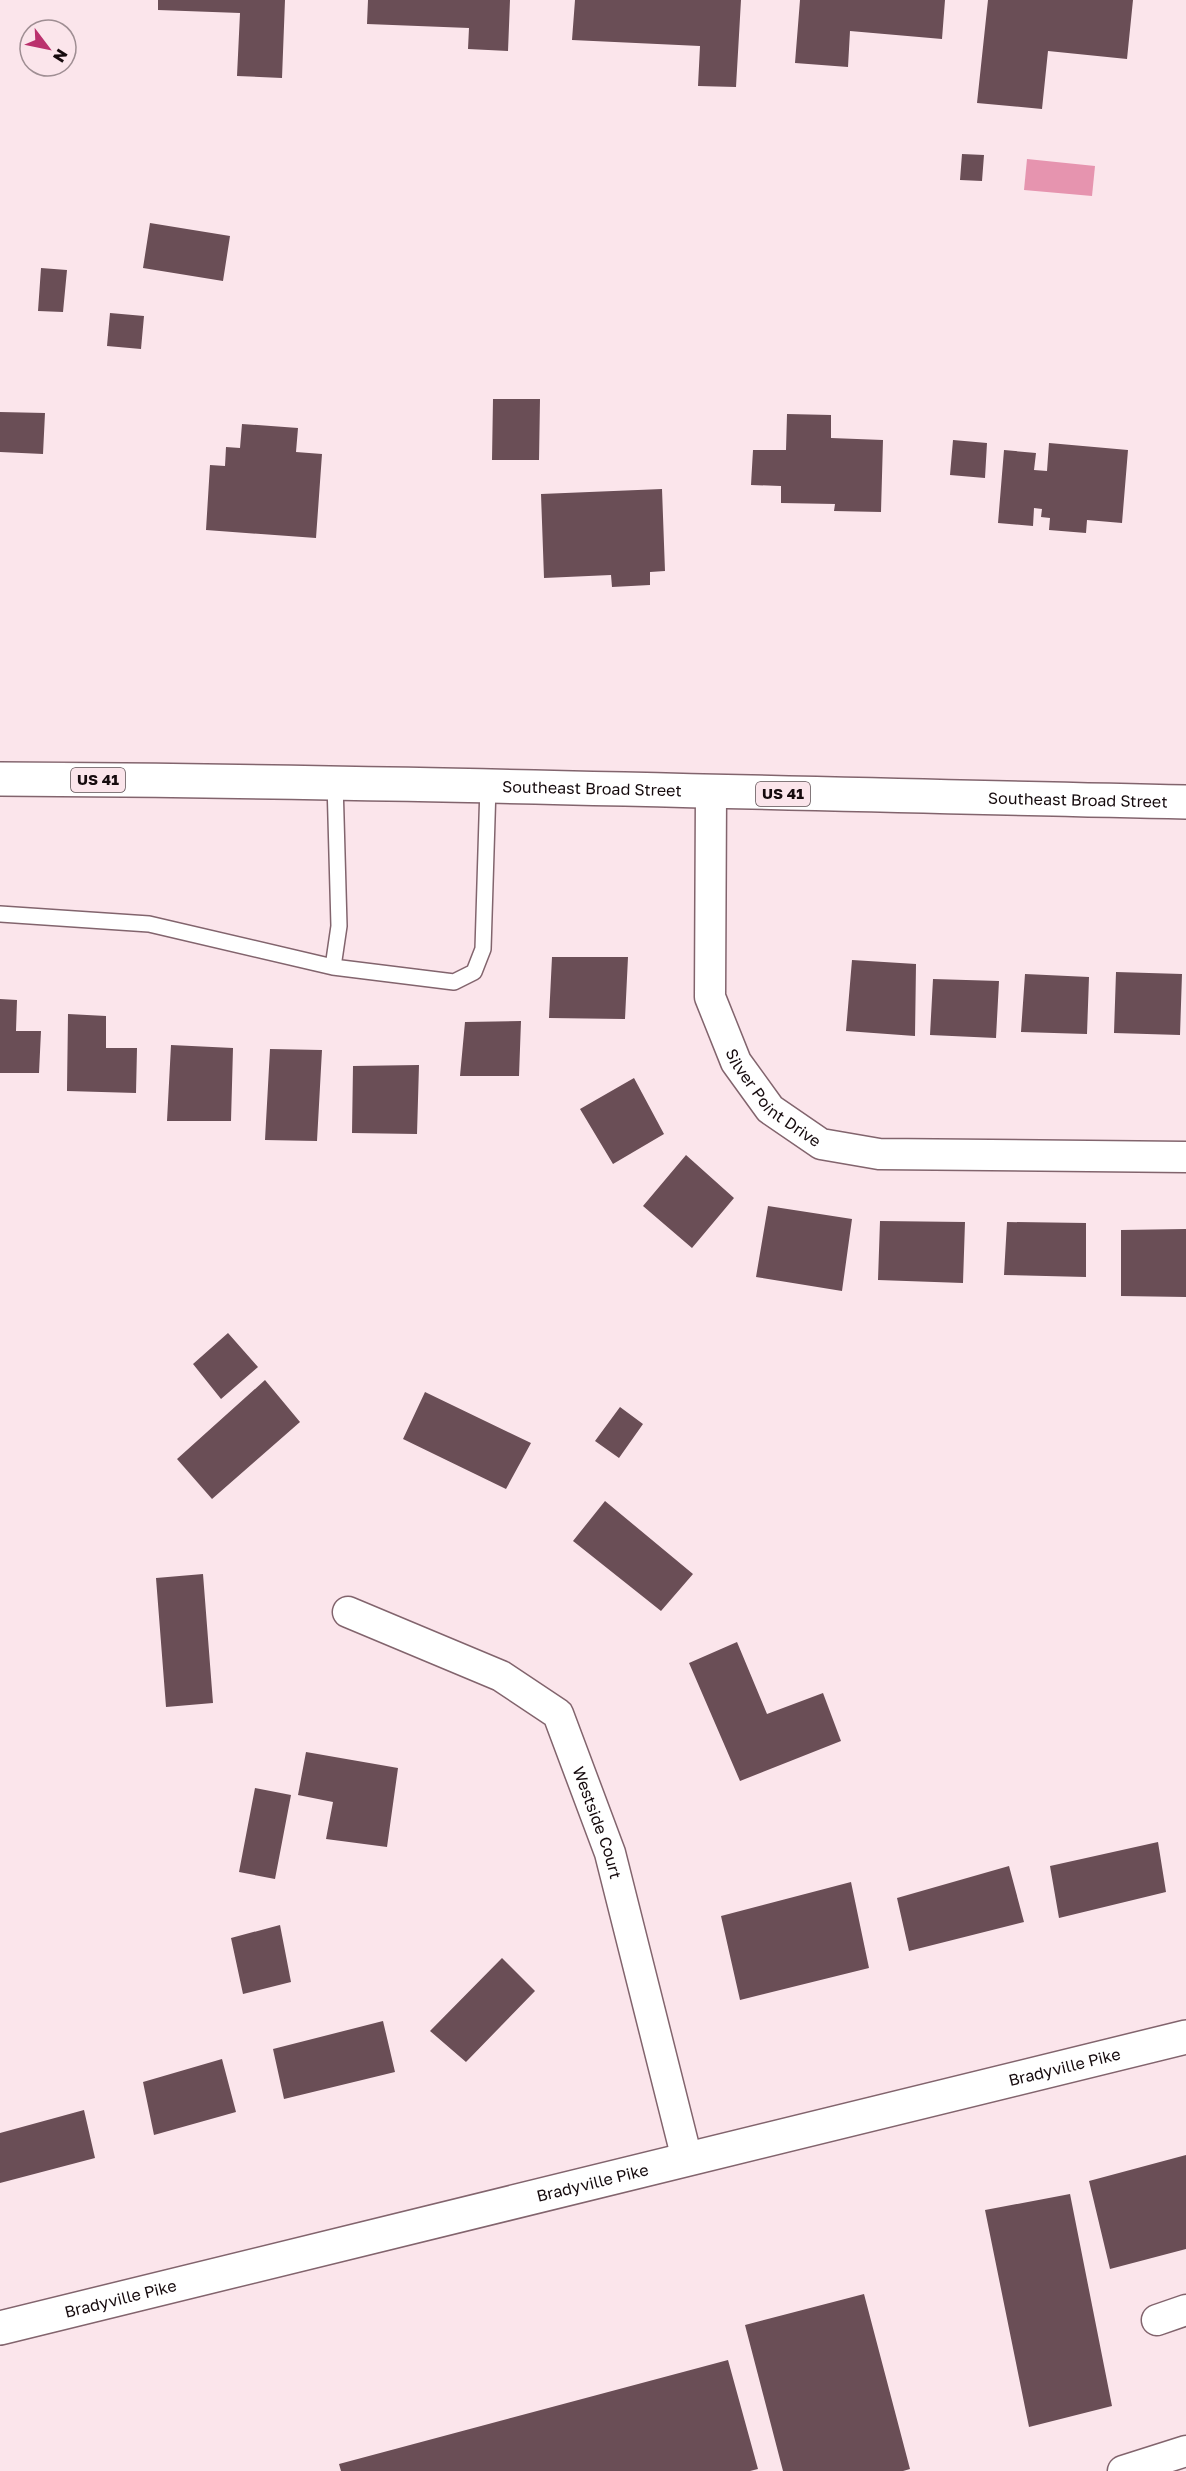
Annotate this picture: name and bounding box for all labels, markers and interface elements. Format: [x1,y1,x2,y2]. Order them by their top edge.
north arrow [18,18,78,78]
text: N [49,45,72,66]
road number: US 41 [71,768,125,792]
street label: Southeast Broad Street [502,776,682,800]
road number: US 41 [756,782,810,806]
street label: Southeast Broad Street [988,788,1168,812]
street label: Silver Point Drive [722,1045,825,1151]
street label: Westside Court [568,1764,626,1881]
street label: Bradyville Pike [1006,2043,1122,2090]
street label: Bradyville Pike [534,2159,650,2206]
street label: Bradyville Pike [62,2275,178,2322]

